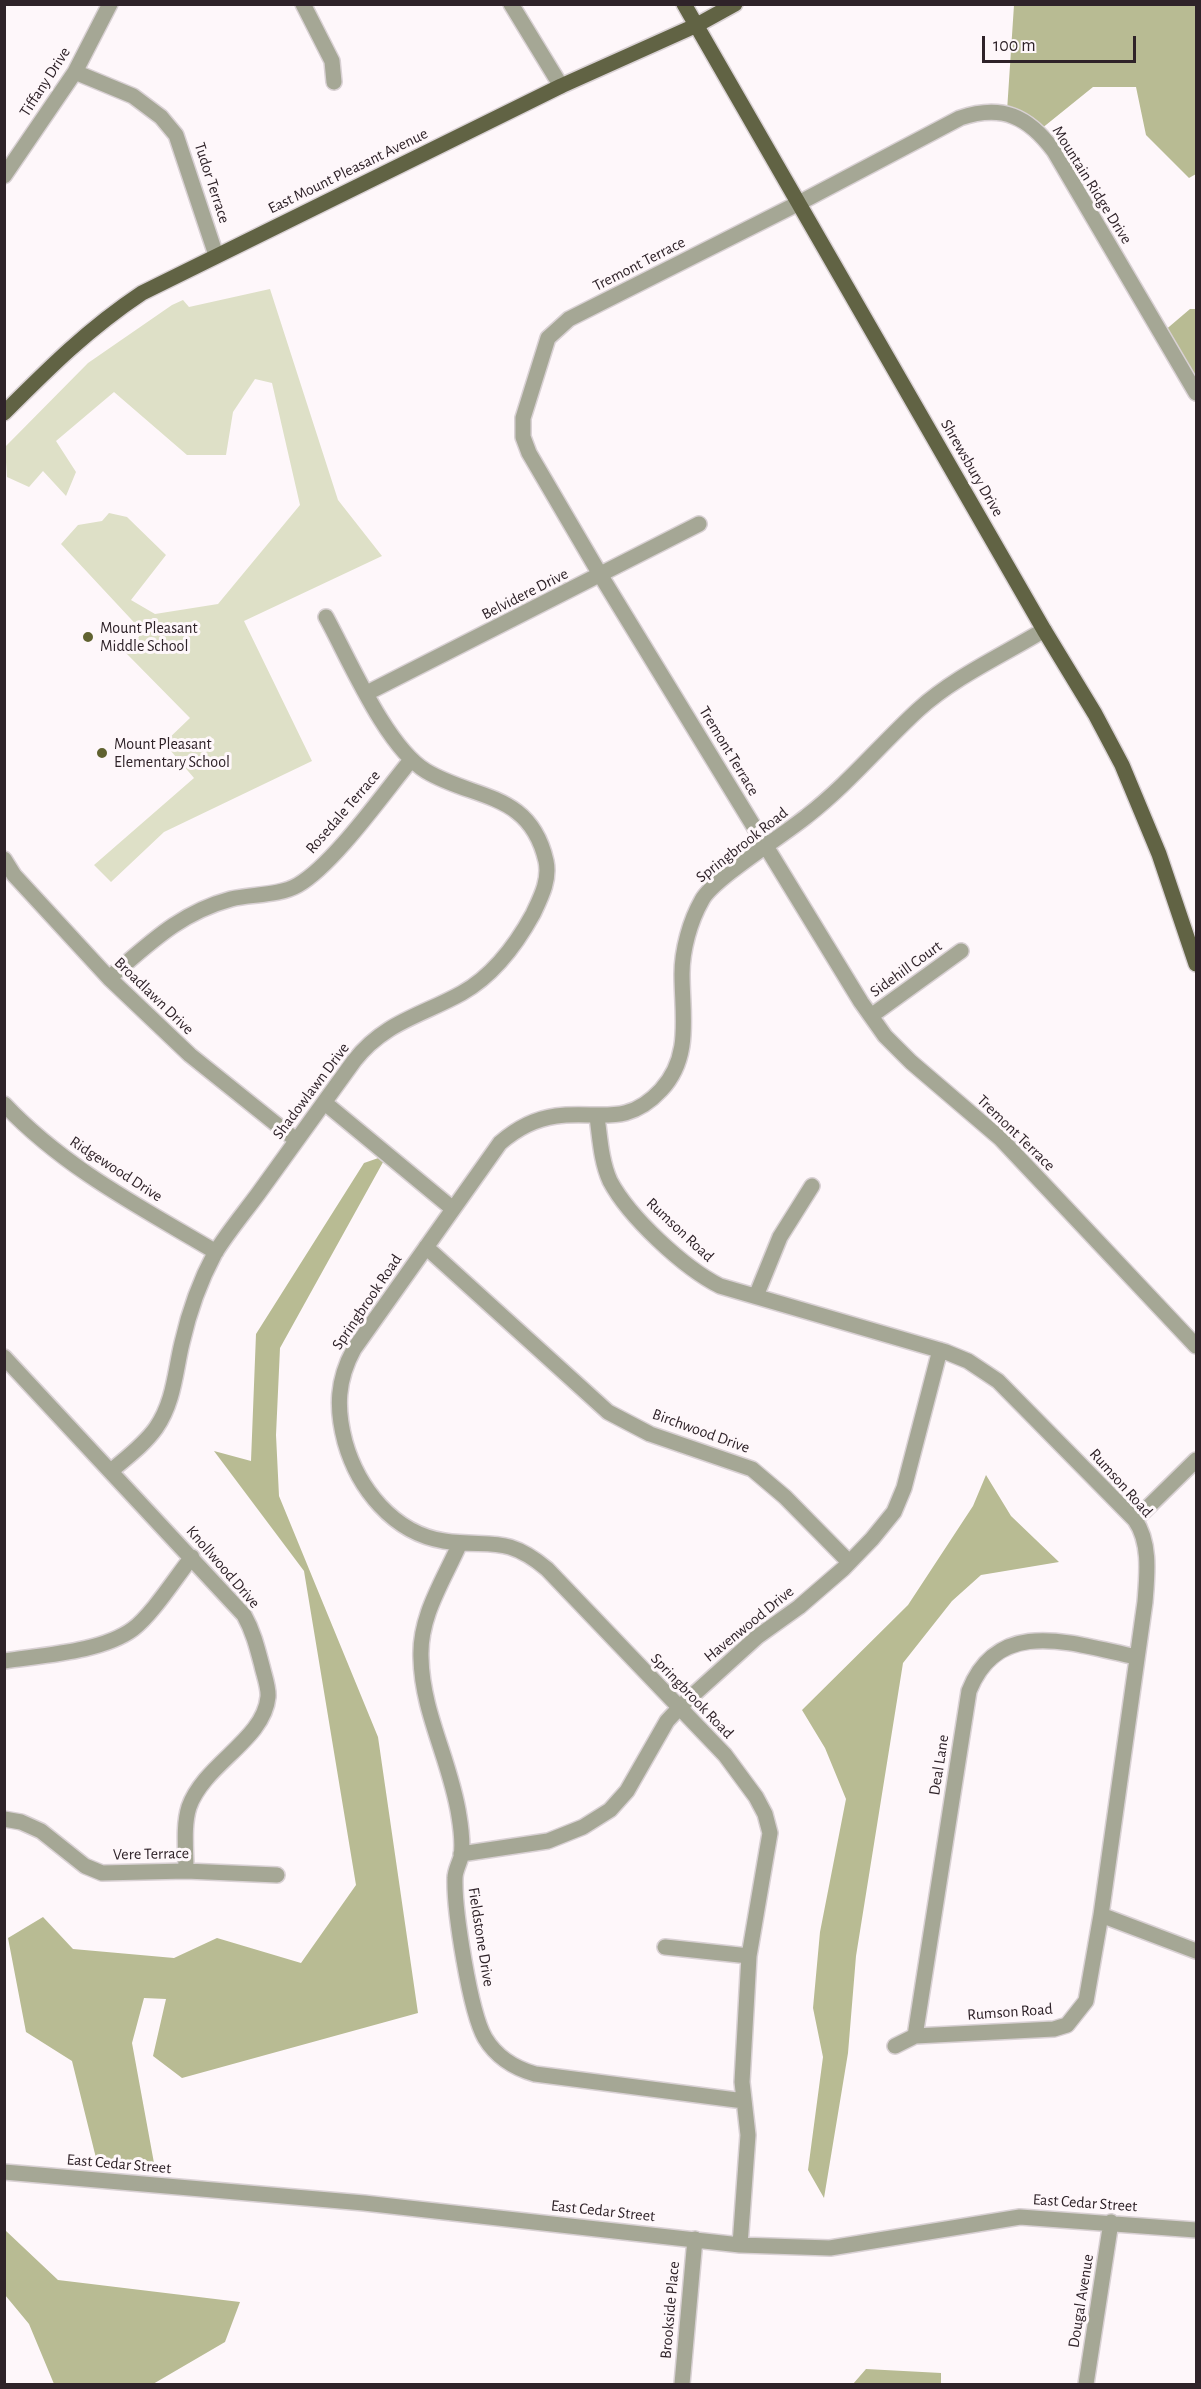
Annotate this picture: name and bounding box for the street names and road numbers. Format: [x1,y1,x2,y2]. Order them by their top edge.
street label: Tiffany Drive [15,44,75,120]
street label: Mountain Ridge Drive [1048,122,1136,248]
street label: East Mount Pleasant Avenue [265,124,431,218]
street label: Tudor Terrace [190,140,234,226]
street label: Tremont Terrace [590,232,688,296]
street label: Shrewsbury Drive [936,416,1008,520]
street label: Belvidere Drive [479,564,571,624]
street label: Tremont Terrace [695,703,763,799]
street label: Rosedale Terrace [302,766,384,858]
street label: Springbrook Road [692,803,792,887]
street label: Sidehill Court [866,937,946,1001]
street label: Broadlawn Drive [110,953,198,1039]
street label: Shadowlawn Drive [268,1039,354,1143]
street label: Tremont Terrace [973,1091,1059,1175]
street label: Ridgewood Drive [66,1132,166,1206]
street label: Rumson Road [642,1194,718,1266]
street label: Springbrook Road [328,1250,406,1354]
street label: Birchwood Drive [650,1404,752,1458]
street label: Rumson Road [1085,1445,1157,1521]
street label: Knollwood Drive [182,1522,264,1612]
street label: Havenwood Drive [700,1582,798,1666]
street label: Springbrook Road [646,1649,738,1743]
street label: Deal Lane [925,1733,953,1797]
street label: Vere Terrace [113,1844,189,1864]
street label: Fieldstone Drive [464,1886,498,1988]
street label: Rumson Road [967,1999,1053,2025]
street label: East Cedar Street [66,2150,172,2178]
street label: East Cedar Street [1032,2190,1138,2216]
street label: East Cedar Street [550,2196,656,2226]
street label: Dougal Avenue [1064,2253,1098,2349]
street label: Brookside Place [656,2260,684,2360]

